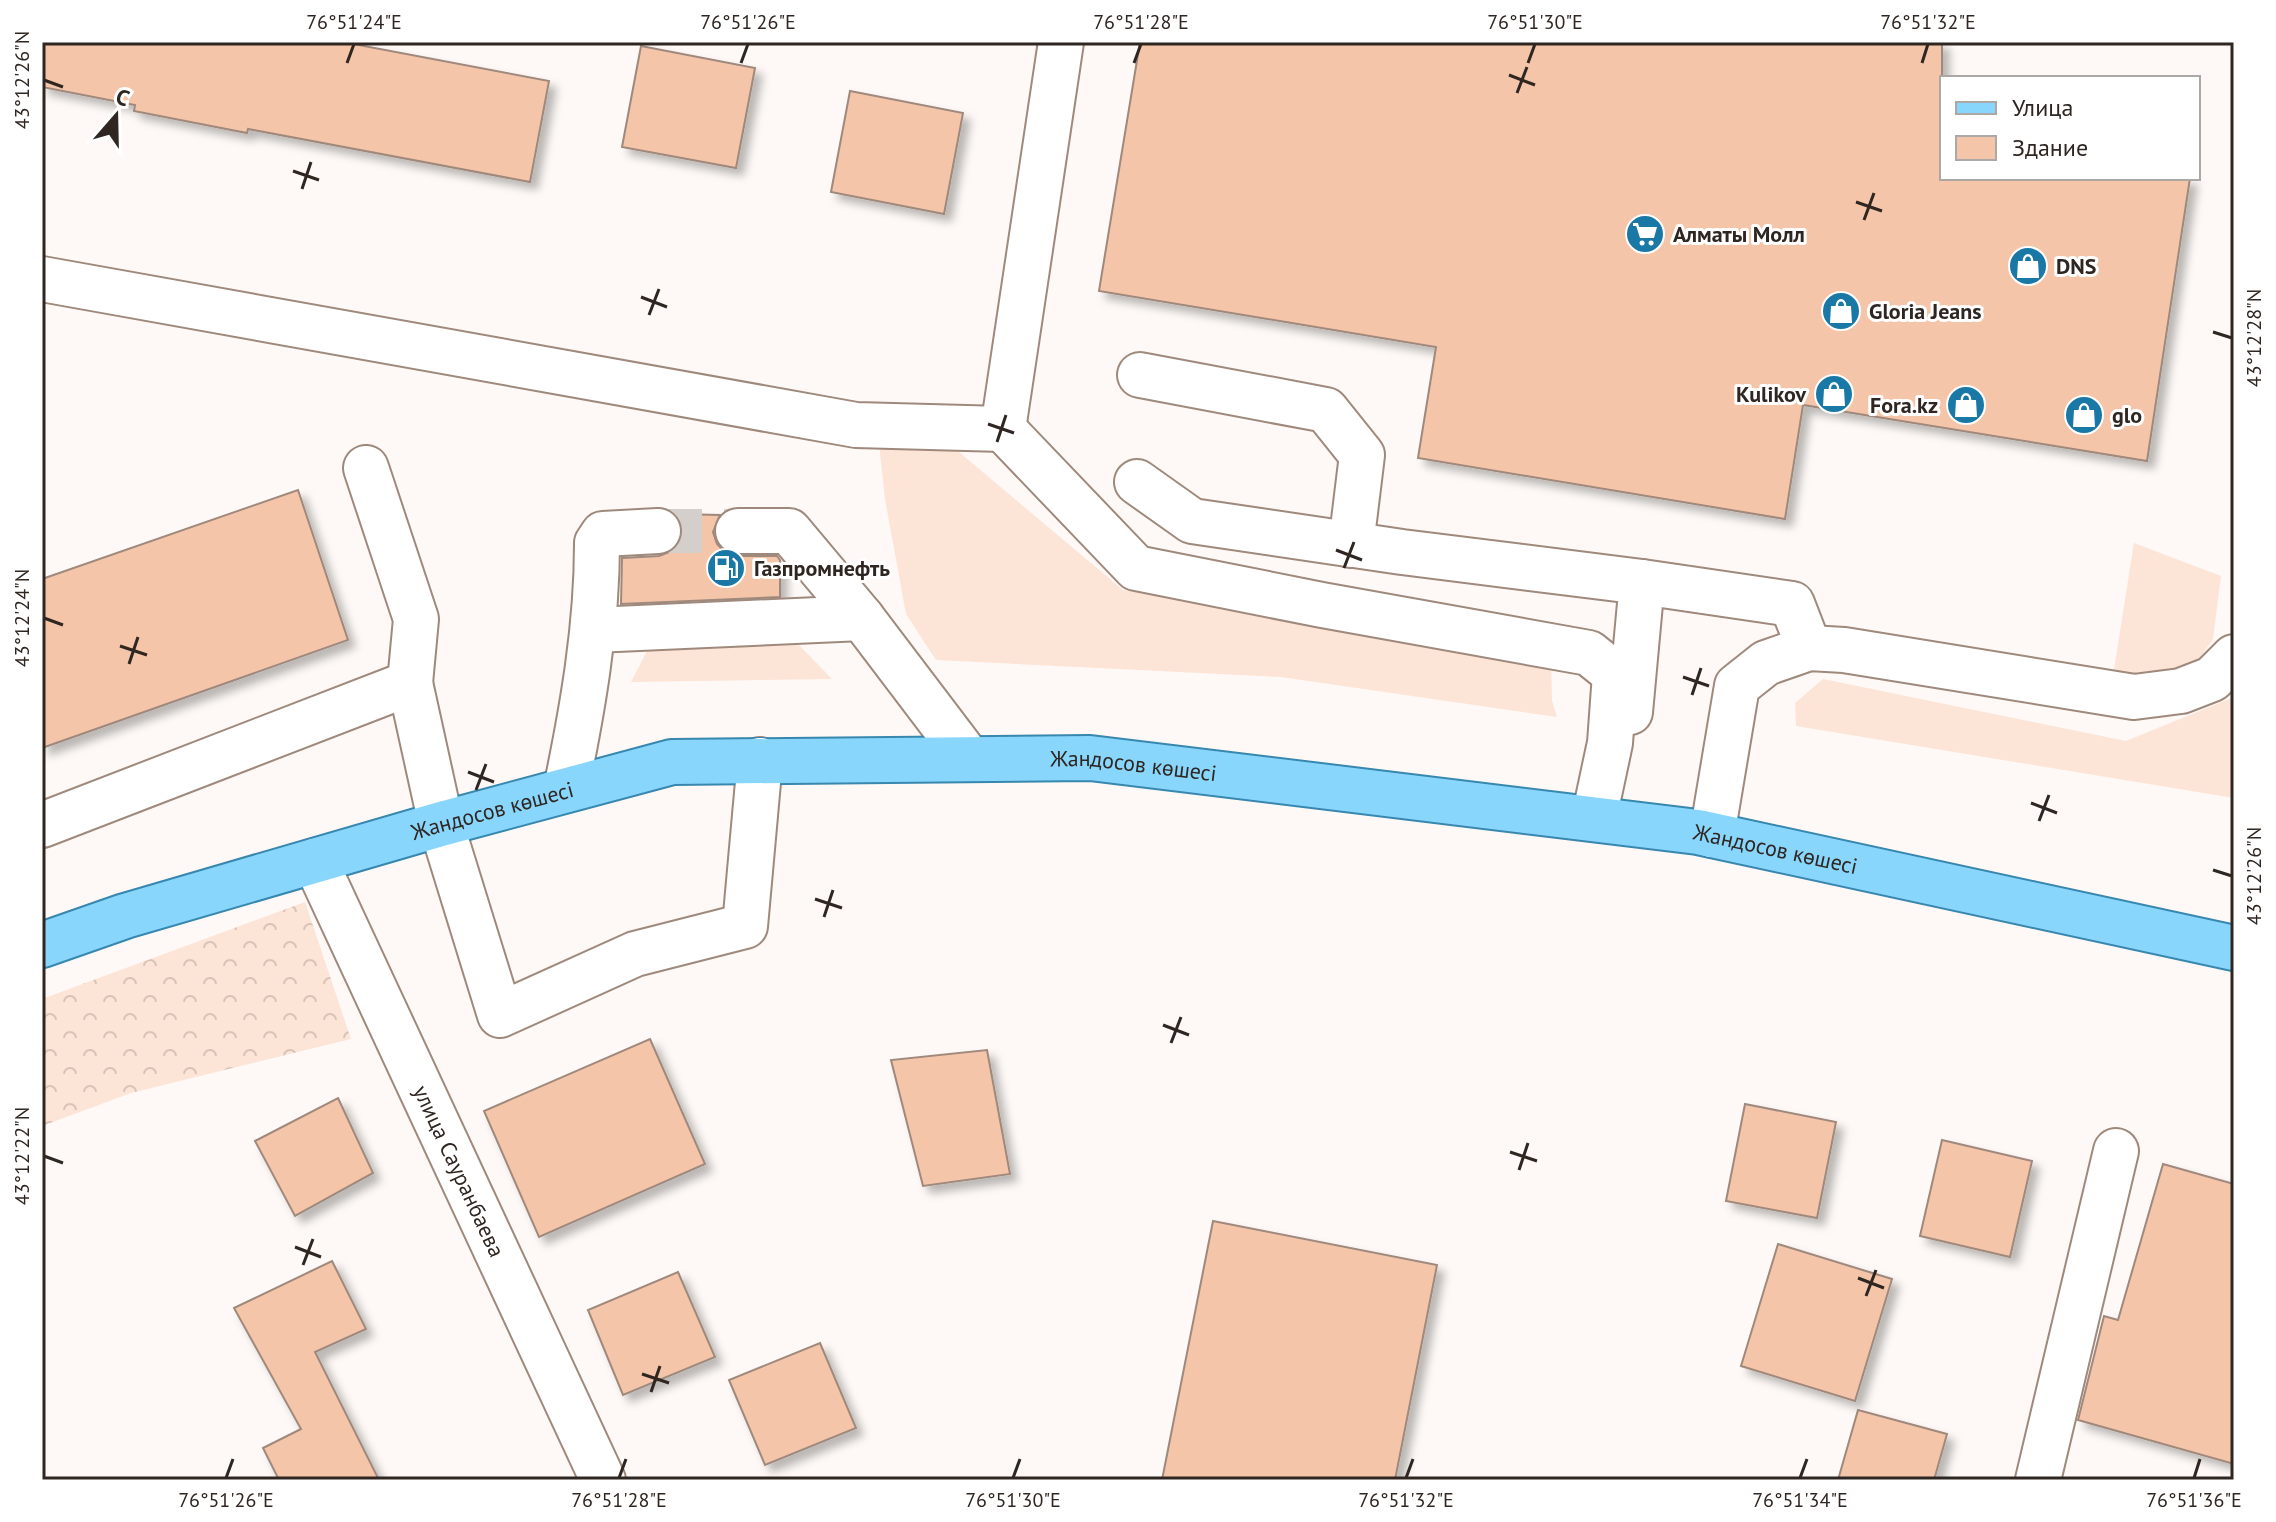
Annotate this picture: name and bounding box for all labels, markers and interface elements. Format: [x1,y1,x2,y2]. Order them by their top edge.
text: 76°51'24"E [306,9,402,35]
text: 76°51'26"E [700,9,796,35]
text: 76°51'28"E [1093,9,1189,35]
text: 76°51'30"E [1487,9,1583,35]
text: 76°51'32"E [1880,9,1976,35]
text: 43°12'26"N [9,31,35,129]
north arrow [76,76,156,156]
legend [1940,76,2200,180]
text: С [112,82,133,112]
text: Улица [2012,92,2073,123]
text: Здание [2012,132,2088,163]
supermarket icon: Алматы Молл [1624,213,1666,255]
place label: Алматы Молл [1673,220,1805,248]
shop icon: DNS [2007,245,2049,287]
place label: DNS [2056,252,2096,280]
text: 43°12'28"N [2241,289,2267,387]
shop icon: Gloria Jeans [1820,290,1862,332]
place label: Gloria Jeans [1869,297,1982,325]
shop icon: Kulikov [1813,373,1855,415]
place label: Kulikov [1736,380,1806,408]
shop icon: Fora.kz [1945,384,1987,426]
place label: Fora.kz [1870,391,1938,419]
shop icon: glo [2063,394,2105,436]
place label: glo [2112,401,2142,429]
fuel station icon: Газпромнефть [705,547,747,589]
place label: Газпромнефть [754,554,890,582]
text: 43°12'24"N [9,569,35,667]
street label: Жандосов көшесі [1049,744,1218,787]
street label: Жандосов көшесі [407,775,577,846]
street label: Жандосов көшесі [1690,817,1860,880]
text: 43°12'26"N [2241,827,2267,925]
street label: улица Сауранбаева [407,1081,511,1261]
text: 43°12'22"N [9,1107,35,1205]
text: 76°51'26"E [178,1487,274,1513]
text: 76°51'28"E [571,1487,667,1513]
text: 76°51'30"E [965,1487,1061,1513]
text: 76°51'32"E [1358,1487,1454,1513]
text: 76°51'34"E [1752,1487,1848,1513]
text: 76°51'36"E [2146,1487,2242,1513]

